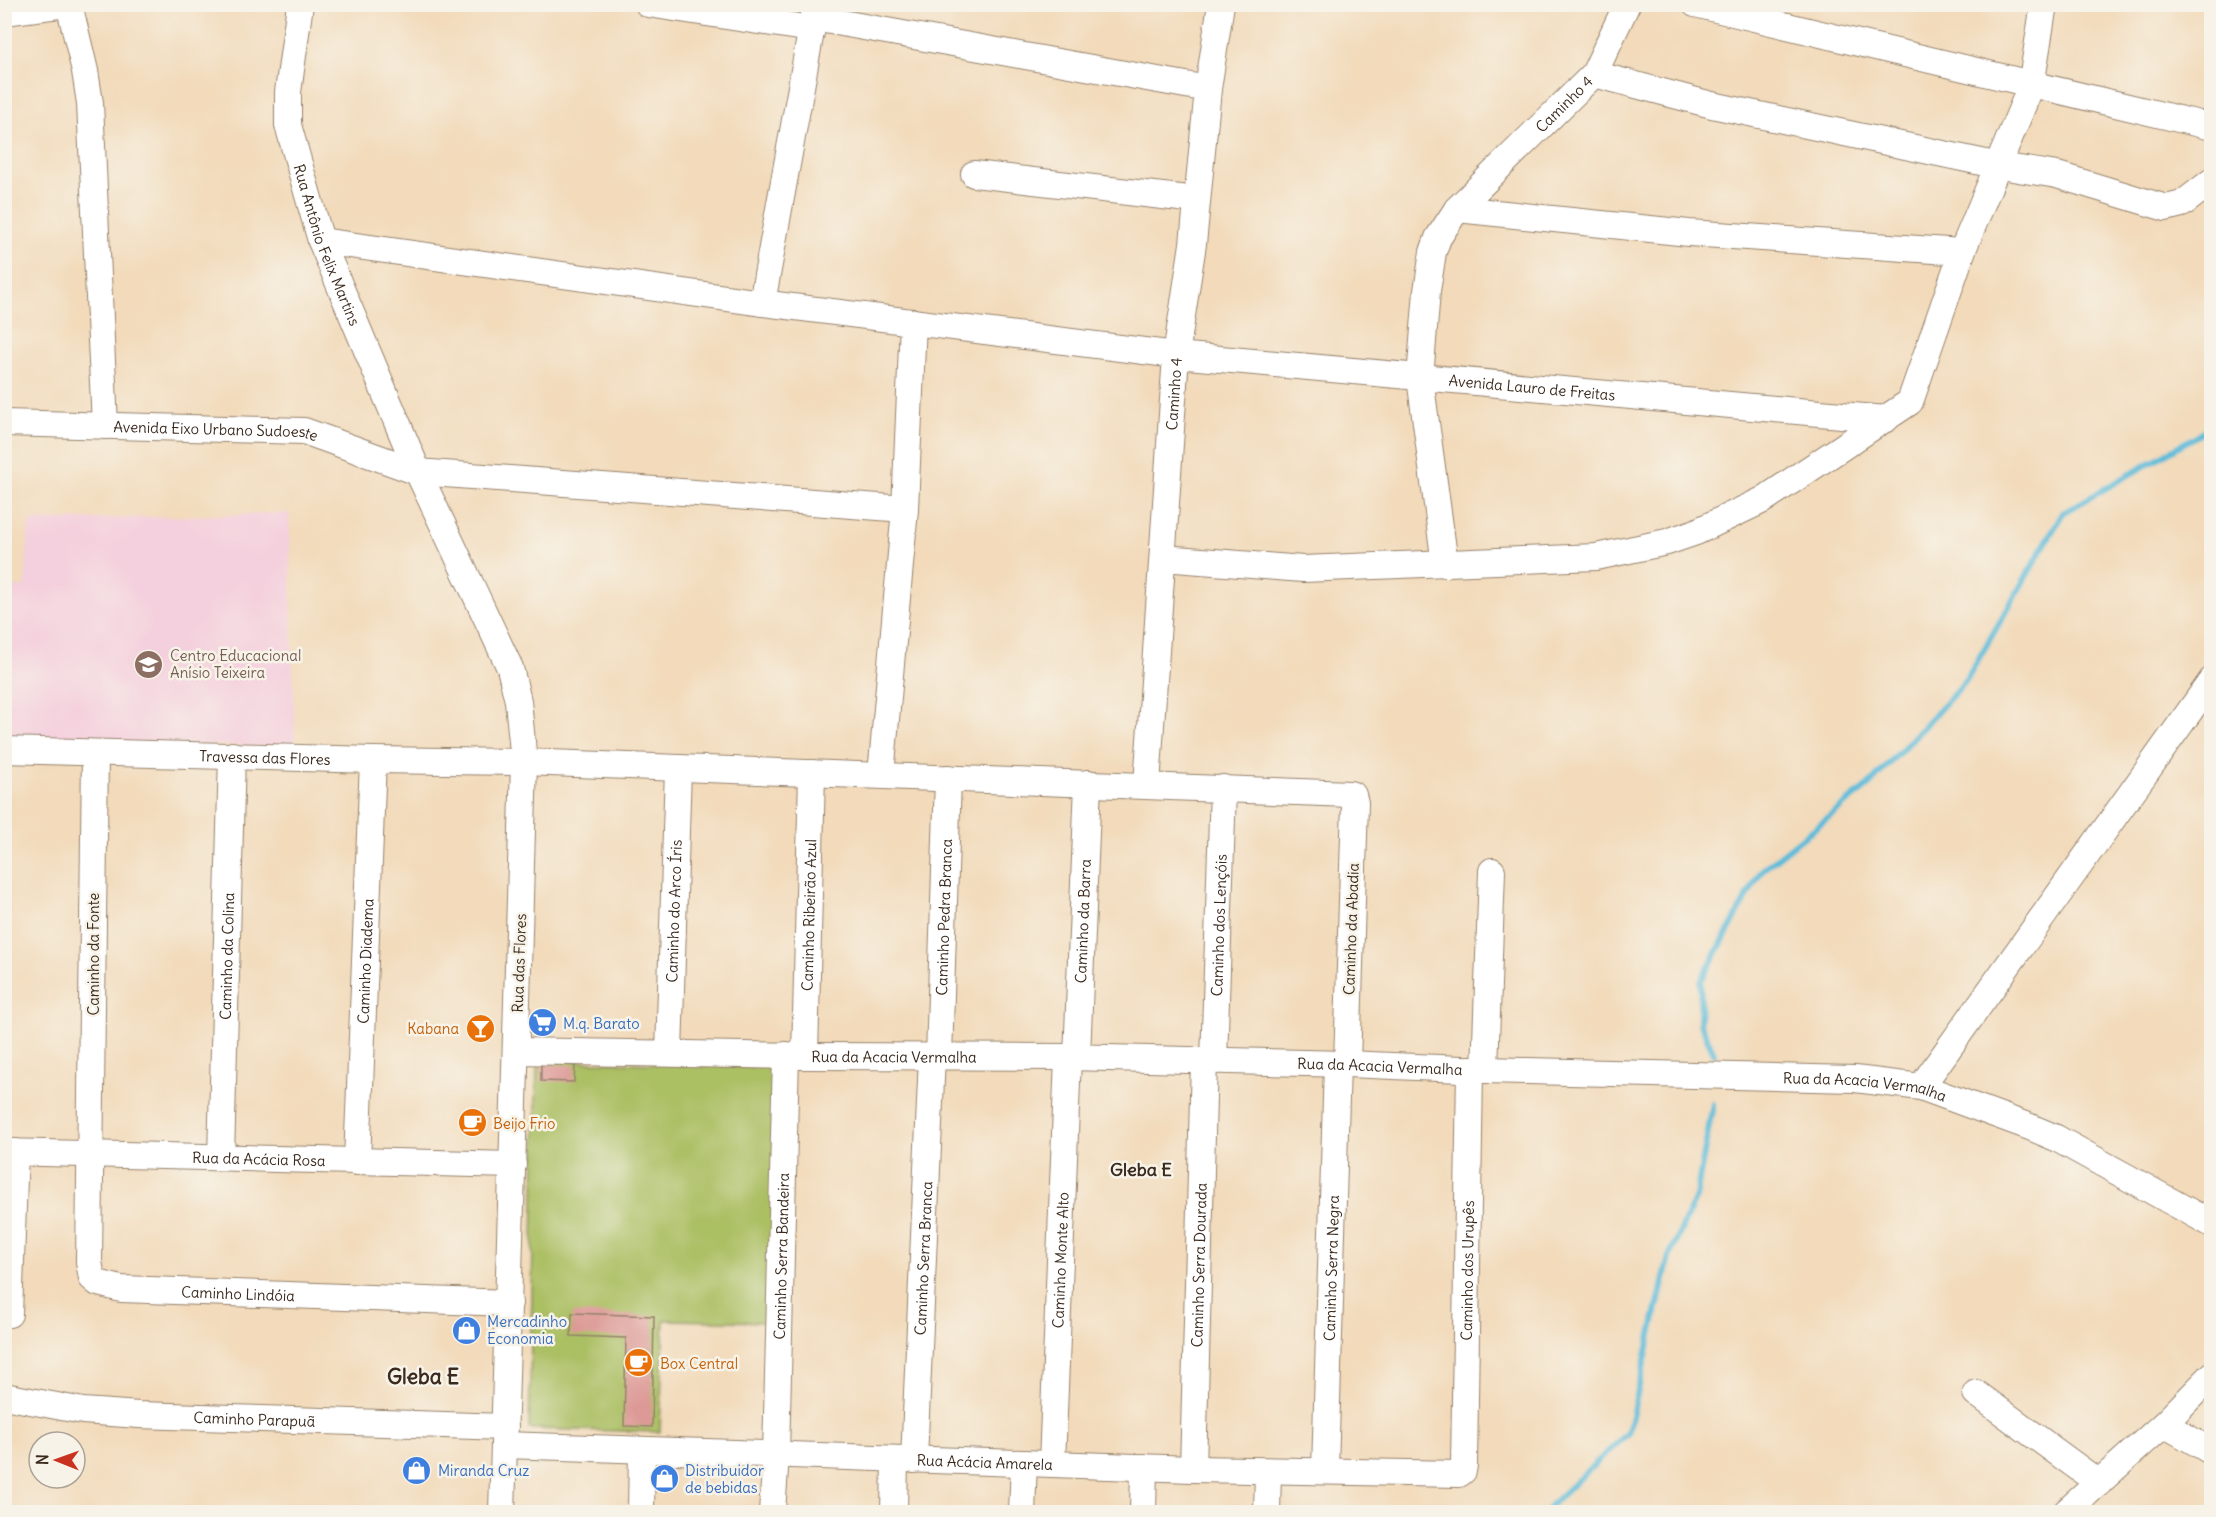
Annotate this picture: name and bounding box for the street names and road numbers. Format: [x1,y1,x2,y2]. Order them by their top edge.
street label: Caminho 4 [1531,71,1597,136]
street label: Rua Antônio Felix Martins [290,162,365,328]
street label: Caminho 4 [1161,357,1185,431]
street label: Avenida Lauro de Freitas [1448,370,1616,404]
street label: Avenida Eixo Urbano Sudoeste [113,416,321,445]
street label: Travessa das Flores [199,746,331,768]
street label: Caminho Pedra Branca [931,838,956,996]
street label: Caminho do Arco Íris [662,839,685,983]
street label: Caminho Ribeirão Azul [797,839,820,991]
street label: Caminho dos Lençóis [1207,853,1230,997]
street label: Caminho da Barra [1070,858,1094,984]
street label: Caminho da Abadia [1339,862,1363,995]
street label: Caminho da Colina [215,892,238,1020]
street label: Caminho da Fonte [84,893,103,1015]
street label: Caminho Diadema [353,898,377,1024]
street label: Rua das Flores [508,913,530,1013]
street label: Rua da Acacia Vermalha [811,1047,977,1066]
street label: Rua da Acacia Vermalha [1297,1053,1463,1079]
street label: Rua da Acacia Vermalha [1783,1068,1950,1105]
street label: Rua da Acácia Rosa [192,1147,326,1170]
street label: Caminho Serra Bandeira [769,1172,793,1340]
street label: Caminho Serra Branca [910,1180,936,1336]
street label: Caminho Serra Dourada [1187,1182,1210,1348]
street label: Caminho Monte Alto [1048,1192,1072,1329]
street label: Caminho Serra Negra [1319,1194,1343,1341]
street label: Caminho dos Urupês [1456,1200,1478,1341]
street label: Caminho Lindóia [181,1282,296,1305]
street label: Caminho Parapuã [193,1407,316,1430]
street label: Rua Acácia Amarela [916,1450,1054,1474]

